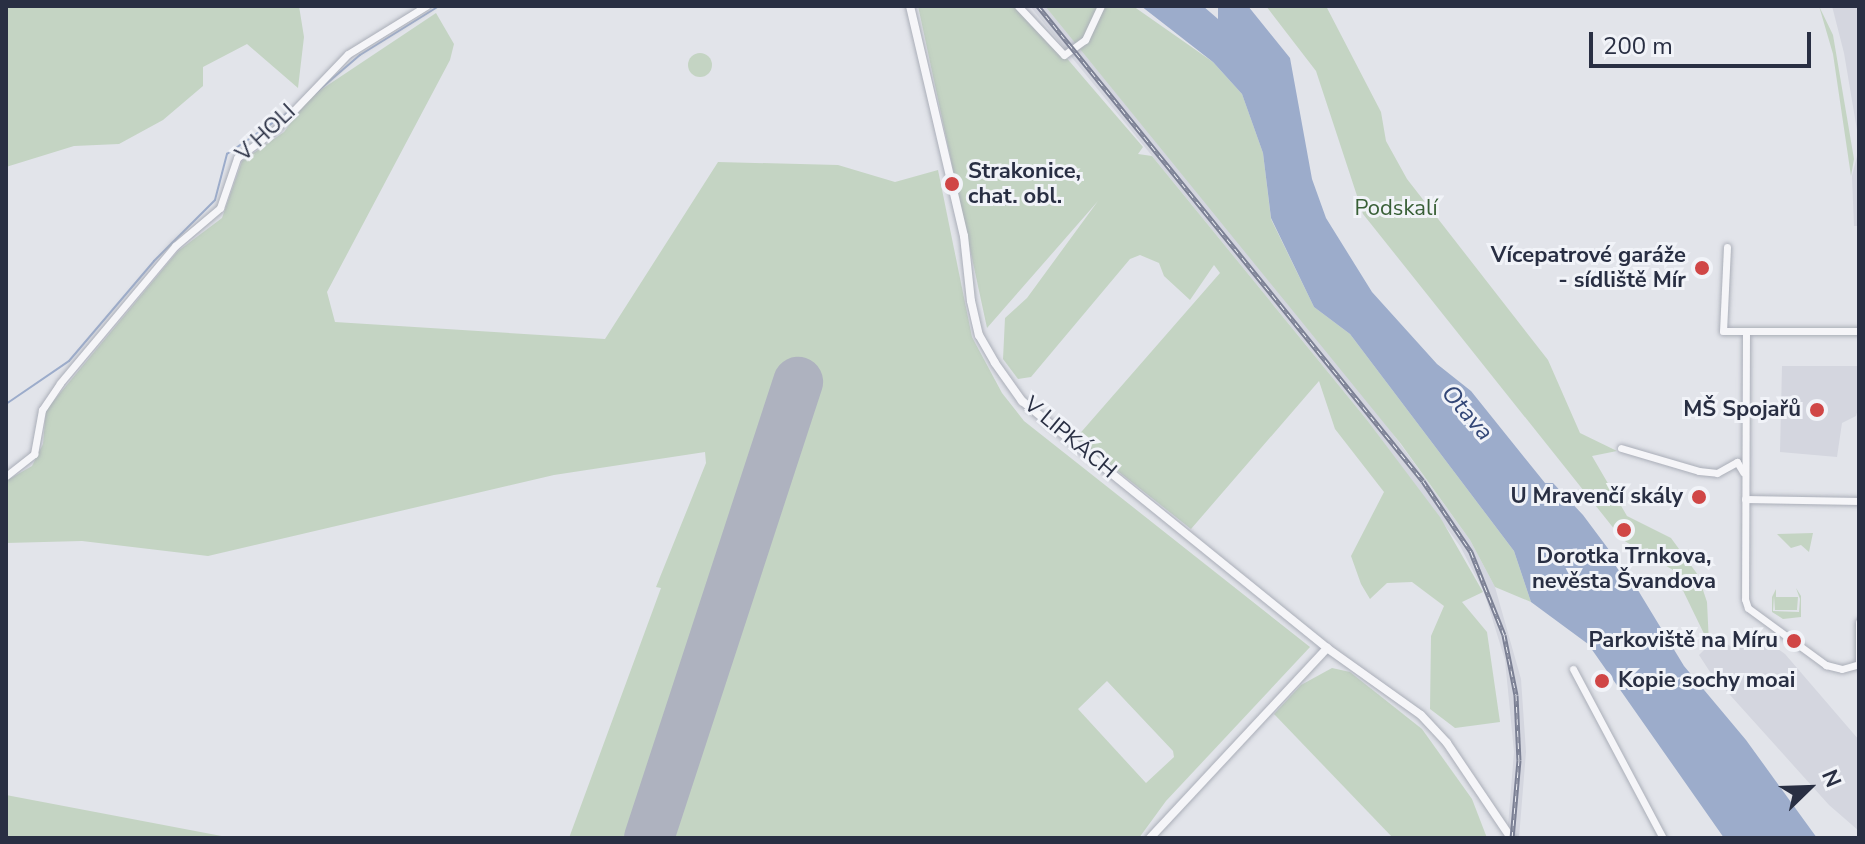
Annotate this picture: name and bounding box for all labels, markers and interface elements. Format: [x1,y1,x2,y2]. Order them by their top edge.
scale bar [1593,16,1815,66]
text: 200 m [1603,30,1673,62]
street label: V HOLI [231,99,301,167]
place label: Strakonice, chat. obl. [968,158,1081,210]
marker: Strakonice, chat. obl. [943,175,961,193]
park label: Podskalí [1354,196,1438,222]
place label: Vícepatrové garáže - sídliště Mír [1491,242,1686,294]
marker: Vícepatrové garáže - sídliště Mír [1693,259,1711,277]
water label: Otava [1435,379,1499,447]
street label: V LIPKÁCH [1018,392,1122,484]
place label: MŠ Spojařů [1683,397,1801,423]
marker: MŠ Spojařů [1808,401,1826,419]
place label: U Mravenčí skály [1510,484,1683,510]
marker: U Mravenčí skály [1690,488,1708,506]
marker: Dorotka Trnkova, nevěsta Švandova [1615,521,1633,539]
place label: Dorotka Trnkova, nevěsta Švandova [1532,543,1716,594]
place label: Parkoviště na Míru [1589,628,1778,654]
marker: Parkoviště na Míru [1785,632,1803,650]
place label: Kopie sochy moai [1618,668,1795,694]
marker: Kopie sochy moai [1593,672,1611,690]
north arrow [1769,748,1849,828]
text: N [1814,765,1848,792]

